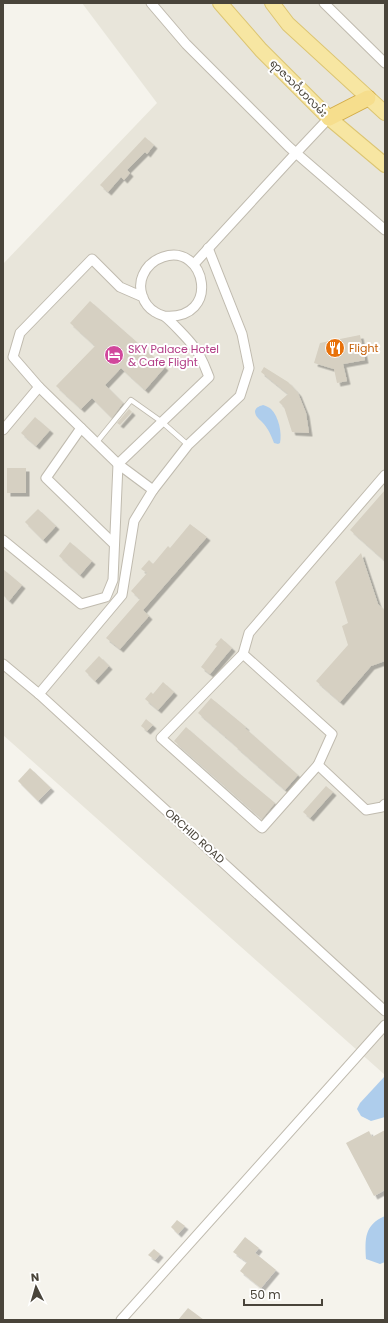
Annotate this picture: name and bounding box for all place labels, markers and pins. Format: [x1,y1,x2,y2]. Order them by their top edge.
restaurant icon: Flight [324,337,346,359]
place label: Flight [349,340,378,356]
place label: SKY Palace Hotel & Cafe Flight [128,341,219,370]
hotel icon: SKY Palace Hotel & Cafe Flight [103,344,125,366]

